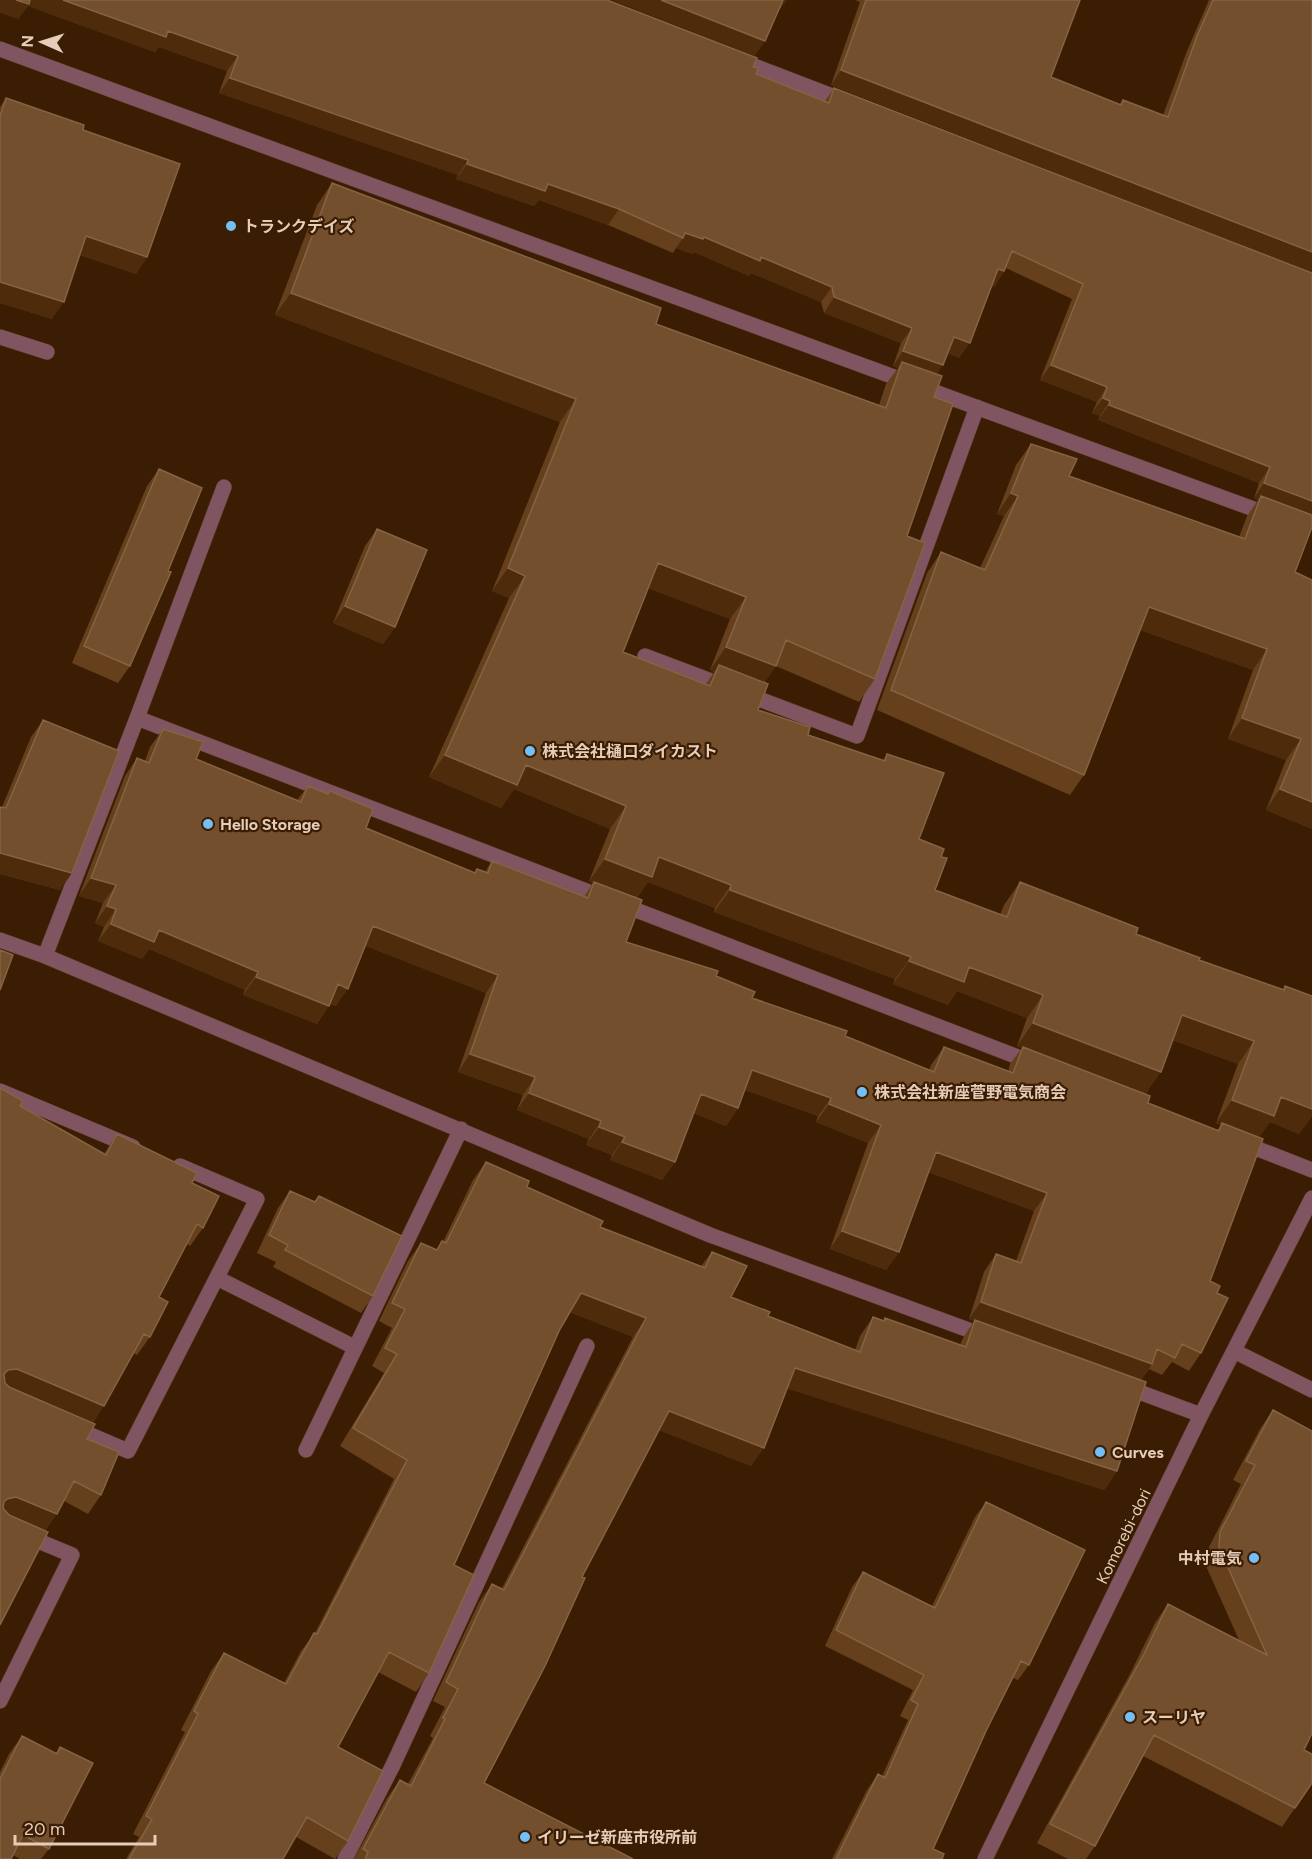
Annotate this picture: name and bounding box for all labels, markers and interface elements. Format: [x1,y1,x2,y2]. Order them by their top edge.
north arrow [12,12,72,72]
text: N [18,35,37,48]
place label: トランクデイズ [243,217,355,236]
marker: トランクデイズ [224,219,238,233]
place label: 株式会社樋口ダイカスト [542,742,718,761]
marker: 株式会社樋口ダイカスト [523,744,537,758]
place label: Hello Storage [220,815,320,834]
marker: Hello Storage [201,817,215,831]
place label: 株式会社新座菅野電気商会 [874,1083,1066,1102]
marker: 株式会社新座菅野電気商会 [855,1085,869,1099]
place label: Curves [1112,1443,1164,1462]
marker: Curves [1093,1445,1107,1459]
street label: Komorebi-dori [1092,1486,1155,1587]
place label: 中村電気 [1178,1549,1242,1568]
marker: 中村電気 [1247,1551,1261,1565]
place label: スーリヤ [1142,1708,1206,1727]
marker: スーリヤ [1123,1710,1137,1724]
scale bar [15,1808,154,1846]
text: 20 m [24,1818,65,1840]
place label: イリーゼ新座市役所前 [537,1828,697,1847]
marker: イリーゼ新座市役所前 [518,1830,532,1844]

